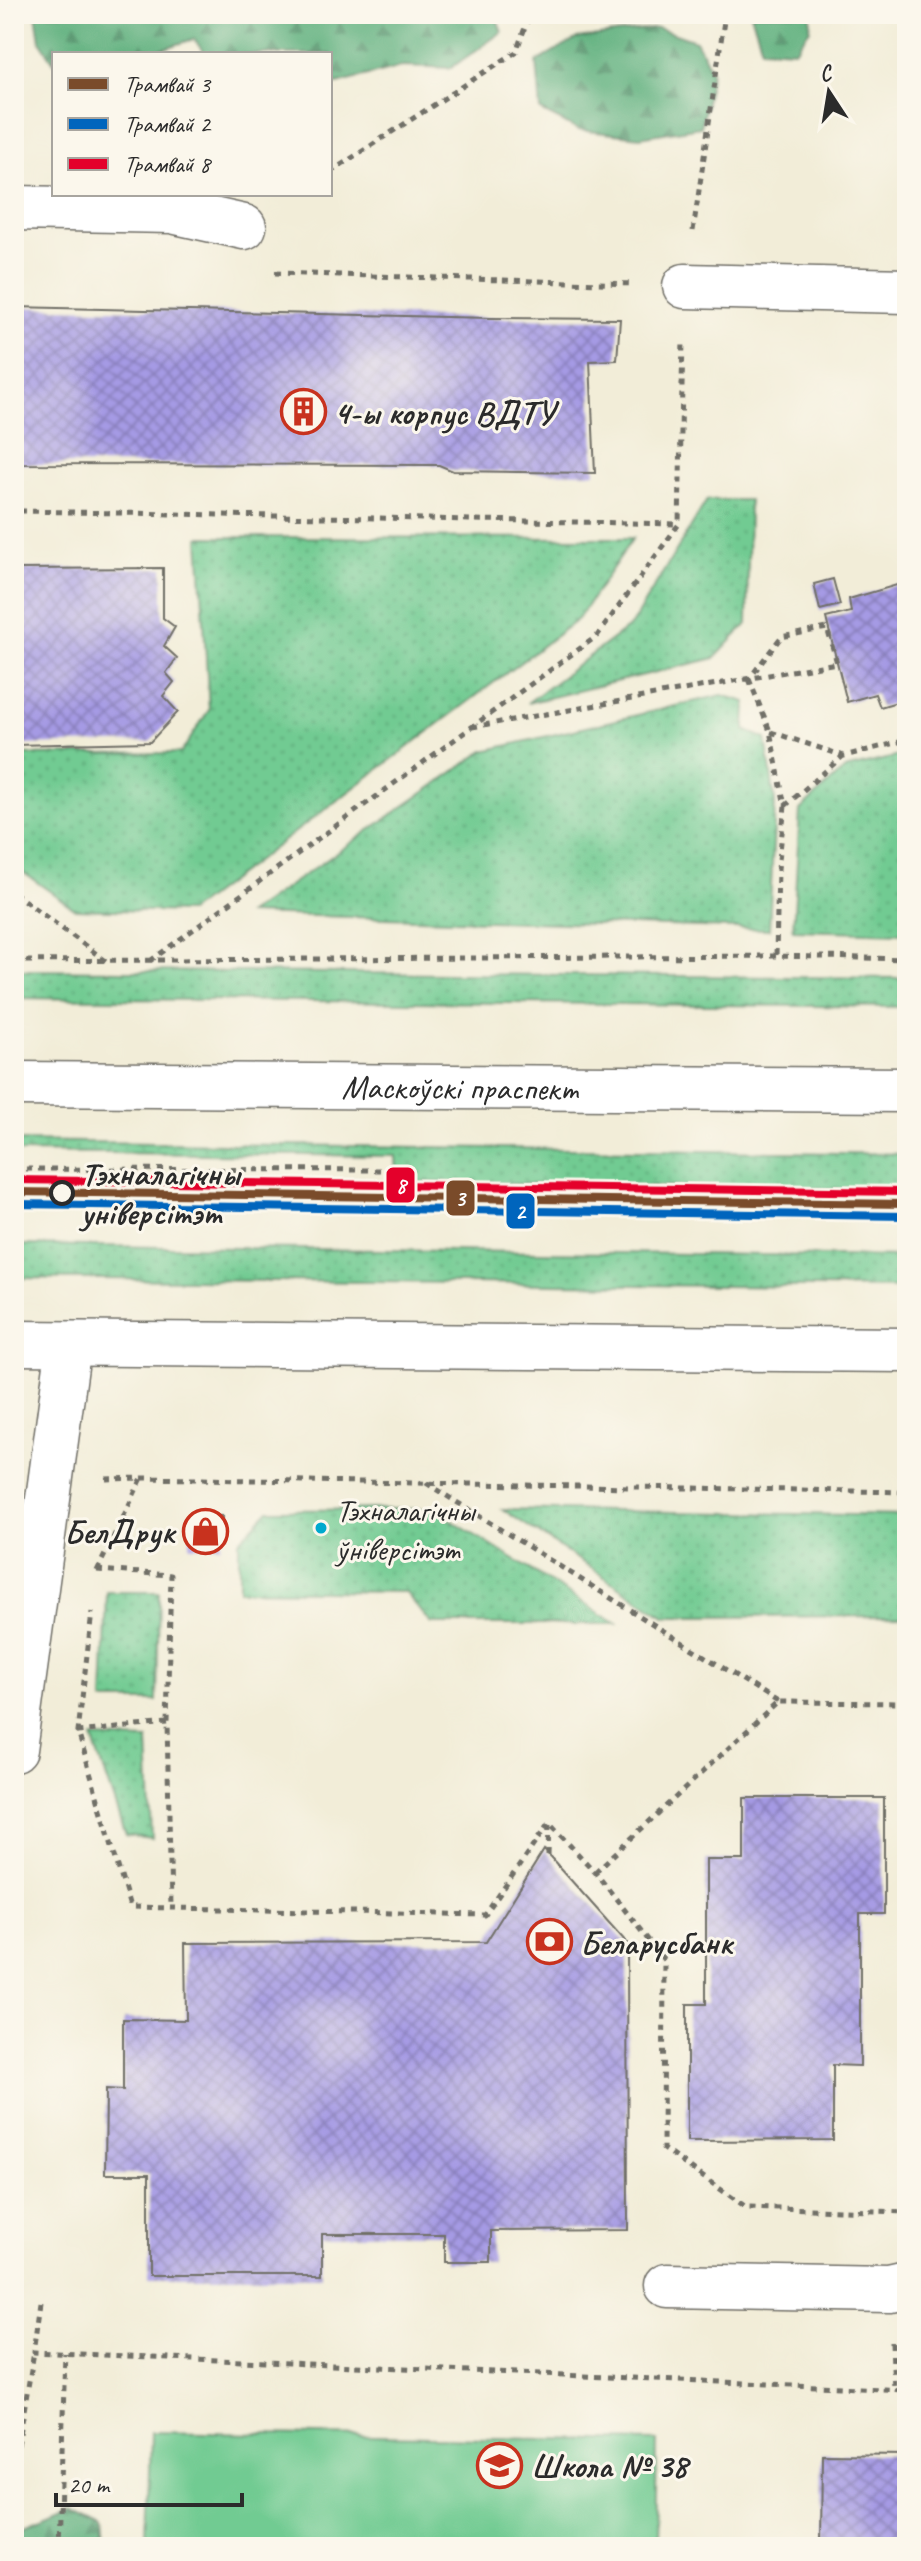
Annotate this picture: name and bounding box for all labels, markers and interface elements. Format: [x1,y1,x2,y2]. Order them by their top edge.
legend [52,52,332,196]
north arrow [789,52,869,132]
text: С [817,58,836,88]
text: Трамвай 3 [124,69,212,99]
text: Трамвай 2 [124,109,212,139]
text: Трамвай 8 [124,149,212,179]
building icon: 4-ы корпус ВДТУ [279,388,327,436]
place label: 4-ы корпус ВДТУ [334,391,560,434]
street label: Маскоўскі праспект [342,1065,579,1109]
place label: Тэхналагічны універсітэт [78,1152,243,1234]
line badge: 8 [385,1166,416,1204]
text: 8 [396,1172,409,1200]
line badge: 3 [445,1179,476,1217]
marker: Тэхналагічны універсітэт [50,1181,74,1205]
text: 3 [455,1185,467,1213]
line badge: 2 [505,1192,536,1230]
text: 2 [515,1198,527,1226]
place label: Тэхналагічны ўніверсітэт [334,1490,477,1570]
shop icon: БелДрук [182,1507,230,1555]
place label: БелДрук [64,1510,177,1553]
marker: Тэхналагічны ўніверсітэт [313,1520,329,1536]
bank icon: Беларусбанк [525,1918,573,1966]
place label: Беларусбанк [580,1921,734,1964]
school or university icon: Школа № 38 [476,2441,524,2489]
place label: Школа № 38 [531,2444,691,2487]
scale bar [56,2457,242,2507]
text: 20 m [68,2470,111,2500]

